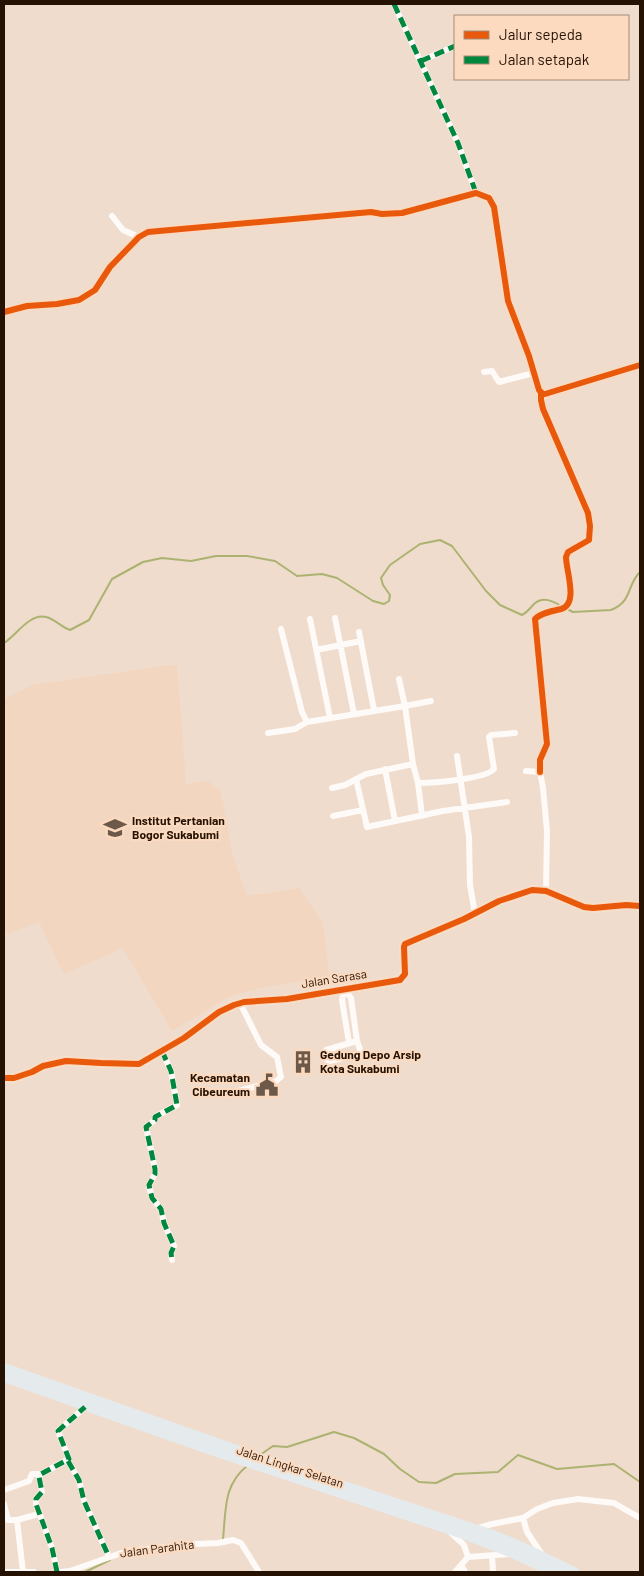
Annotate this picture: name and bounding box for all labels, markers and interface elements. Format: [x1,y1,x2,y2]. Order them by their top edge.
legend [454,15,629,80]
text: Jalur sepeda [499,25,583,43]
text: Jalan setapak [499,50,590,68]
place label: Institut Pertanian Bogor Sukabumi [132,813,225,841]
school or university icon: Institut Pertanian Bogor Sukabumi [102,815,128,841]
street label: Jalan Sarasa [300,966,368,990]
place label: Gedung Depo Arsip Kota Sukabumi [320,1047,421,1075]
building icon: Gedung Depo Arsip Kota Sukabumi [290,1049,316,1075]
place label: Kecamatan Cibeureum [190,1070,250,1098]
public building icon: Kecamatan Cibeureum [254,1072,280,1098]
street label: Jalan Lingkar Selatan [235,1442,346,1490]
street label: Jalan Parahita [119,1537,195,1559]

